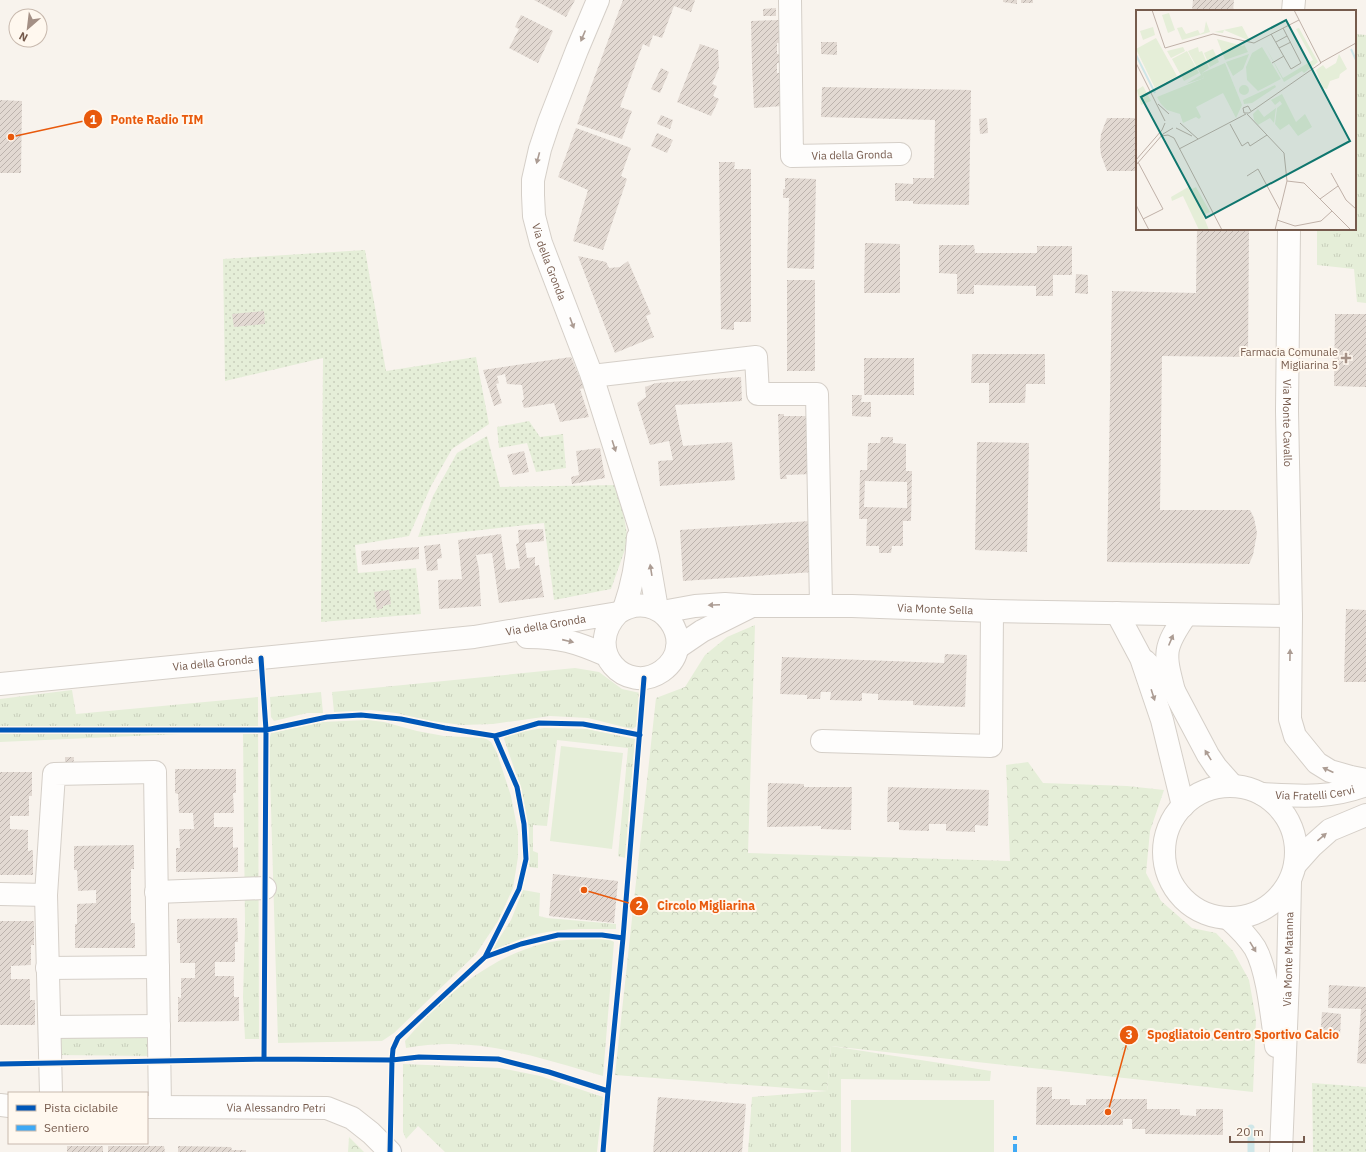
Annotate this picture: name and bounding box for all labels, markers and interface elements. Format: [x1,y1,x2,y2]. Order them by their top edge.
north arrow [8,8,48,48]
inset map [1136,10,1356,230]
text: N [16,29,30,45]
one-way arrow [579,30,585,42]
callout: Ponte Radio TIM [83,107,212,131]
text: 1 [89,112,97,127]
text: Ponte Radio TIM [111,112,203,127]
street label: Via della Gronda [811,147,893,163]
one-way arrow [535,152,541,164]
street label: Via della Gronda [529,222,569,303]
one-way arrow [569,317,575,329]
place label: Farmacia Comunale Migliarina 5 [1240,345,1338,372]
marker: Farmacia Comunale Migliarina 5 [1341,353,1351,363]
street label: Via Monte Cavallo [1280,379,1295,467]
one-way arrow [611,440,617,452]
one-way arrow [648,564,654,576]
one-way arrow [708,601,720,608]
street label: Via Monte Sella [897,601,974,617]
street label: Via della Gronda [505,611,587,639]
one-way arrow [1168,634,1174,645]
one-way arrow [562,638,575,644]
one-way arrow [1287,648,1293,661]
street label: Via della Gronda [172,652,254,674]
one-way arrow [1151,689,1157,701]
one-way arrow [1204,749,1211,761]
one-way arrow [1323,767,1334,773]
street label: Via Fratelli Cervi [1275,782,1356,803]
one-way arrow [1317,832,1327,841]
callout: Circolo Migliarina [629,894,763,918]
text: 2 [635,898,643,913]
text: Circolo Migliarina [657,898,755,913]
street label: Via Monte Matanna [1280,912,1296,1007]
one-way arrow [1250,941,1257,953]
callout: Spogliatoio Centro Sportivo Calcio [1119,1023,1347,1047]
text: 3 [1125,1027,1133,1042]
text: Spogliatoio Centro Sportivo Calcio [1147,1027,1339,1042]
legend [8,1092,148,1144]
text: Pista ciclabile [44,1100,118,1115]
street label: Via Alessandro Petri [226,1100,326,1115]
scale bar [1230,1118,1304,1144]
text: Sentiero [44,1120,90,1135]
text: 20 m [1236,1124,1264,1139]

